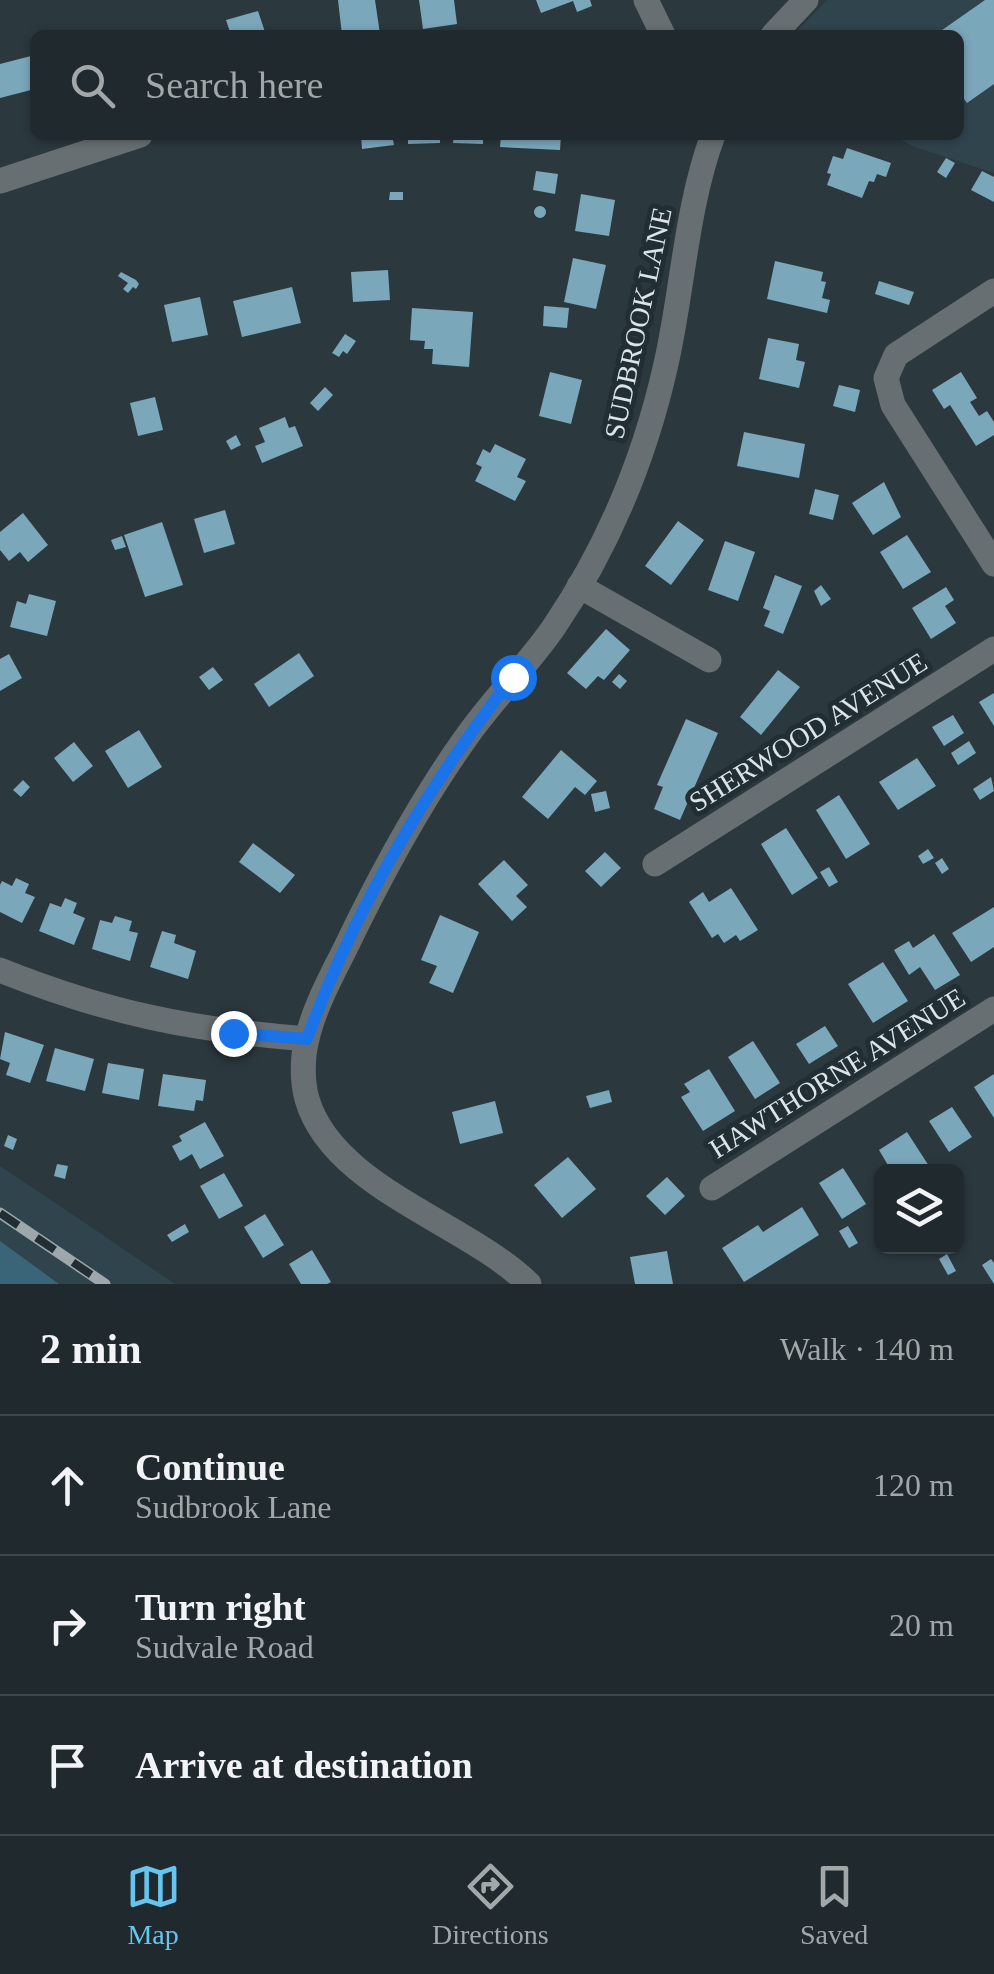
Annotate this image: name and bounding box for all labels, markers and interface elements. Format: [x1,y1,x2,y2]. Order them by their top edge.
search box [30,30,964,140]
icon: search [65,58,120,113]
text: Search here [145,64,323,106]
street label: SUDBROOK LANE [598,205,678,441]
street label: SHERWOOD AVENUE [684,646,932,818]
route start [491,655,537,701]
street label: HAWTHORNE AVENUE [704,982,970,1164]
route end [211,1011,257,1057]
map controls [874,1164,964,1254]
button: layers [874,1164,964,1254]
text: 2 min [40,1326,142,1372]
text: Walk · 140 m [780,1331,954,1367]
text: Continue [135,1446,285,1488]
icon: ahead [40,1458,95,1513]
text: 120 m [873,1467,954,1503]
text: Sudbrook Lane [135,1489,331,1525]
text: Turn right [135,1586,306,1628]
icon: right [40,1598,95,1653]
text: 20 m [889,1607,954,1643]
text: Sudvale Road [135,1629,314,1665]
icon: arrive [40,1738,95,1793]
text: Arrive at destination [135,1744,473,1786]
tab: Map [126,1859,181,1951]
tab: Directions [432,1859,549,1951]
tab: Saved [800,1859,868,1951]

